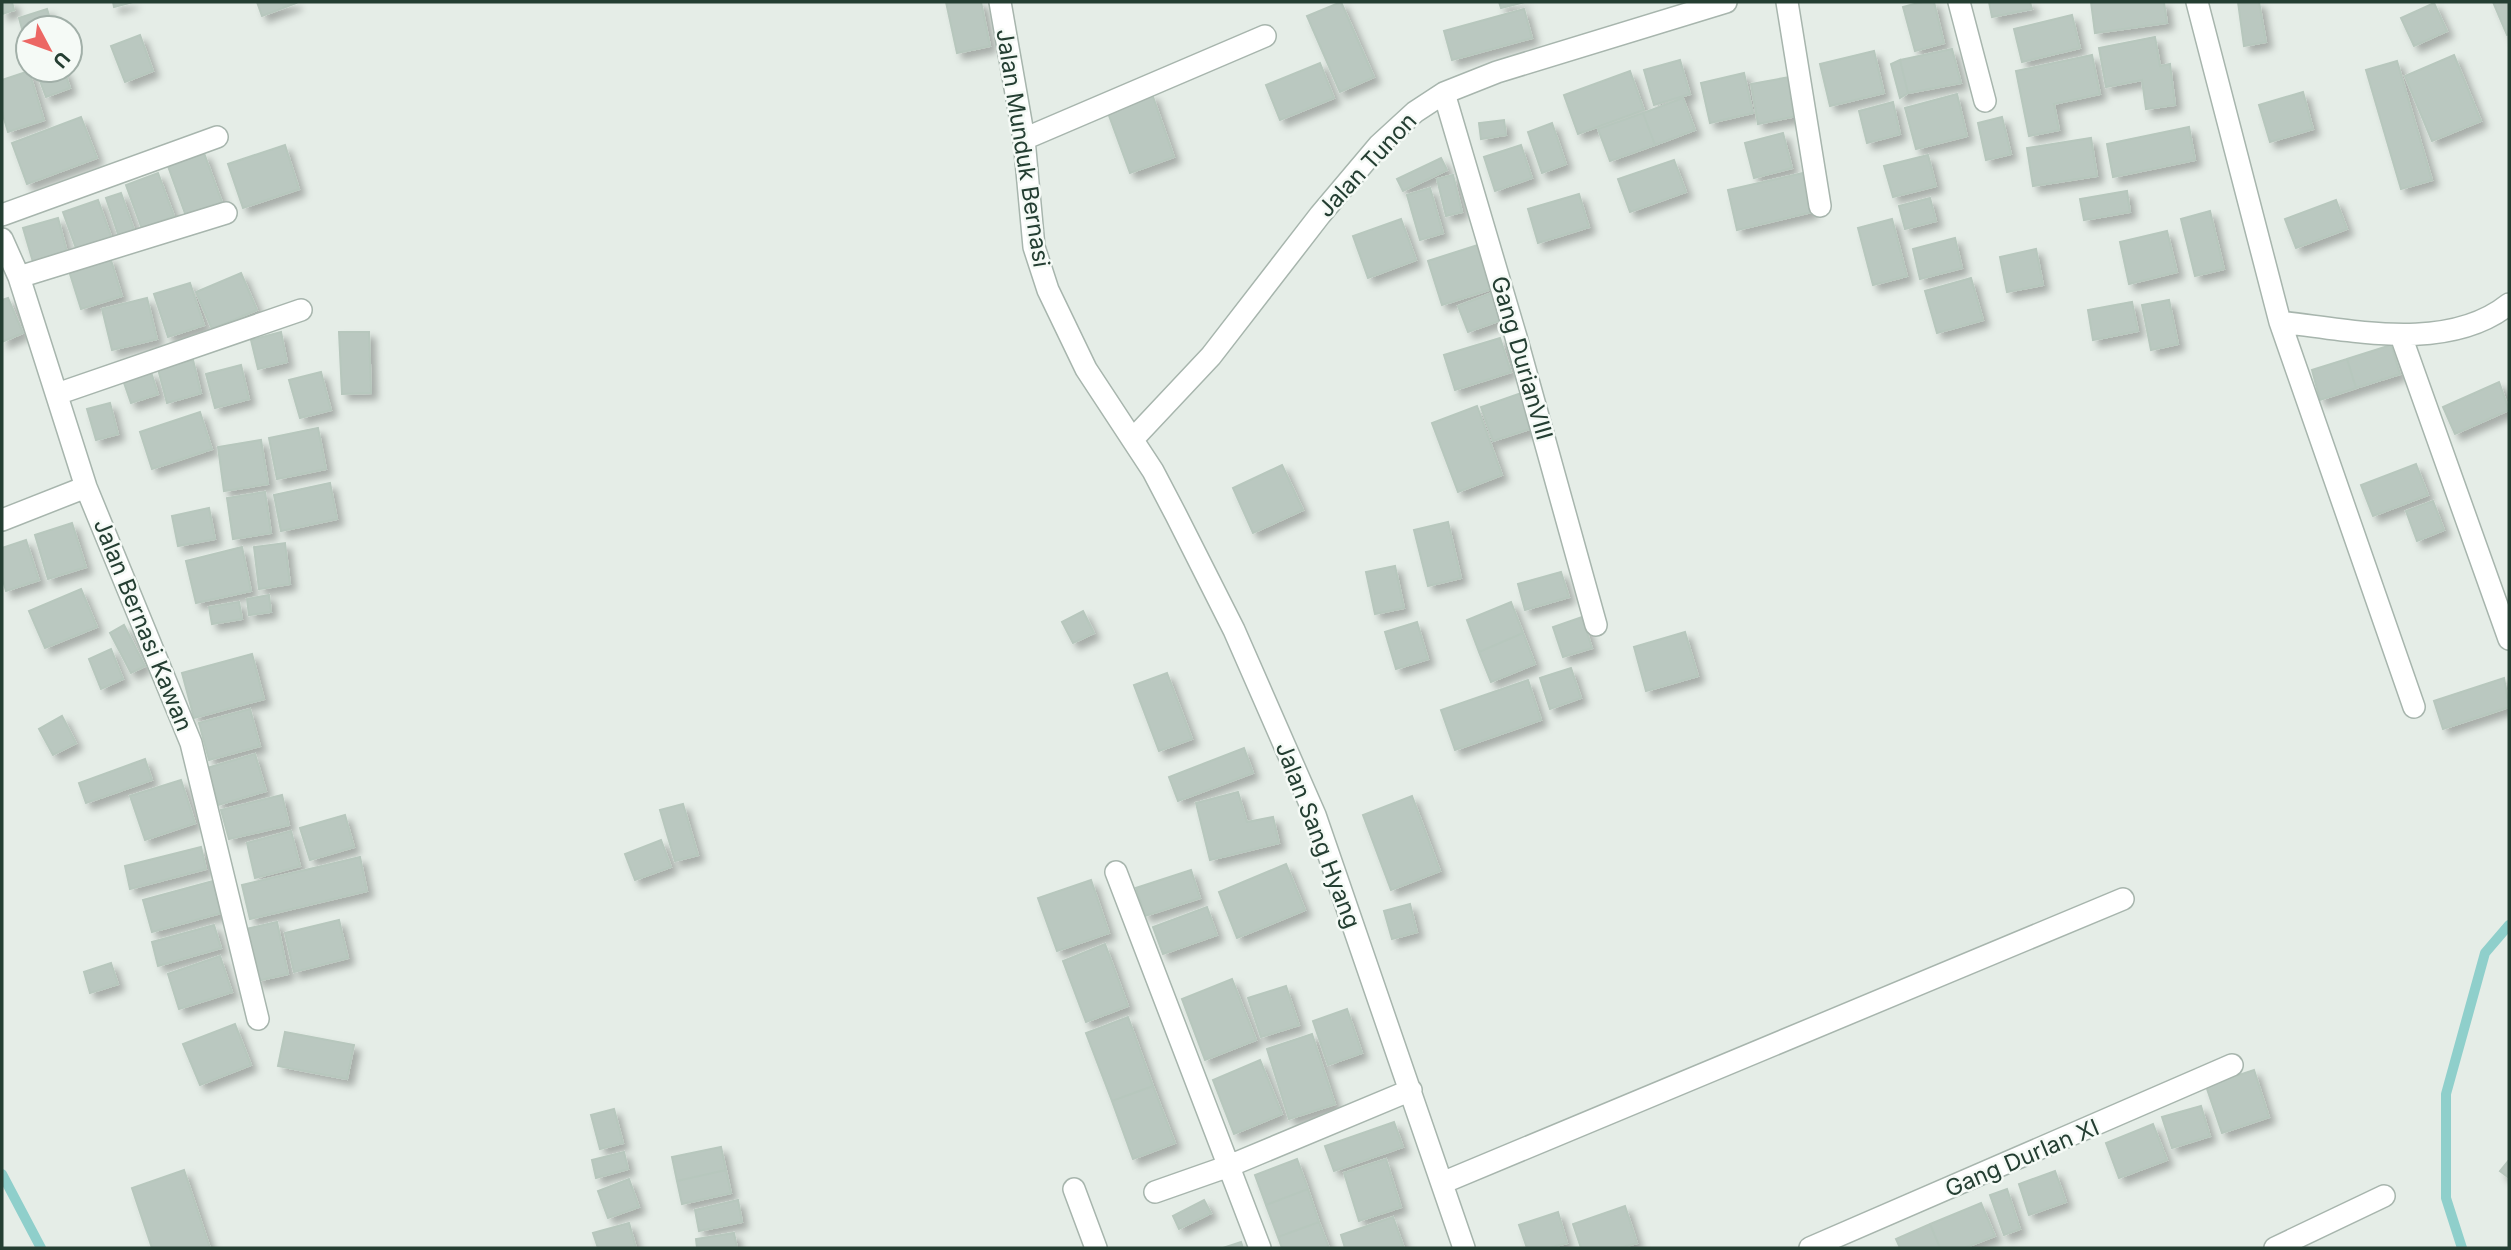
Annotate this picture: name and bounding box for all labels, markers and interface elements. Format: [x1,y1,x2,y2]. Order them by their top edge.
north arrow [14,14,84,84]
street label: Jalan Munduk Bernasi [990,27,1056,269]
text: U [48,47,75,73]
street label: Jalan Tunon [1312,107,1422,223]
street label: Gang DurianVIII [1485,273,1559,443]
street label: Jalan Bernasi Kawan [88,515,198,735]
street label: Jalan Sang Hyang [1270,738,1366,932]
street label: Gang DurIan XI [1941,1113,2103,1203]

